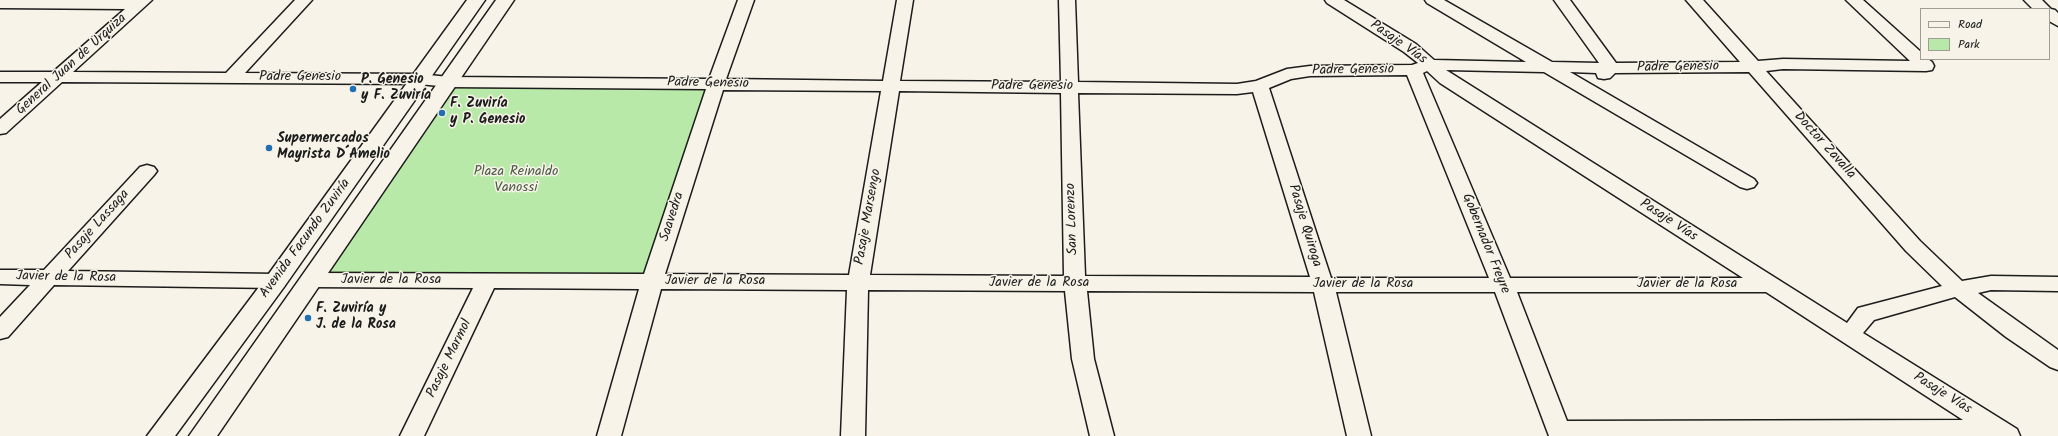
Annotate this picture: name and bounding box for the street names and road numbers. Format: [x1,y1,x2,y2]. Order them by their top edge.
street label: General Juan de Urquiza [13,11,131,119]
street label: Pasaje Vías [1366,17,1430,69]
street label: Padre Genesio [1637,59,1719,77]
street label: Padre Genesio [1312,62,1394,80]
street label: Padre Genesio [259,70,341,86]
street label: Padre Genesio [667,75,749,93]
street label: Padre Genesio [991,79,1073,95]
street label: Doctor Zavalla [1789,109,1859,183]
street label: Pasaje Marsengo [852,168,886,266]
street label: Avenida Facundo Zuviría [257,176,355,302]
street label: San Lorenzo [1063,183,1083,255]
street label: Pasaje Quiroga [1283,183,1325,269]
street label: Pasaje Lassaga [62,187,134,263]
street label: Saavedra [657,190,689,244]
street label: Gobernador Freyre [1457,191,1513,297]
street label: Pasaje Vías [1636,196,1700,246]
street label: Javier de la Rosa [16,269,116,287]
street label: Javier de la Rosa [341,273,441,289]
street label: Javier de la Rosa [665,274,765,290]
street label: Javier de la Rosa [989,276,1089,292]
street label: Javier de la Rosa [1313,277,1413,293]
street label: Javier de la Rosa [1637,277,1737,293]
street label: Pasaje Marmol [424,317,476,401]
street label: Pasaje Vías [1910,370,1974,418]

